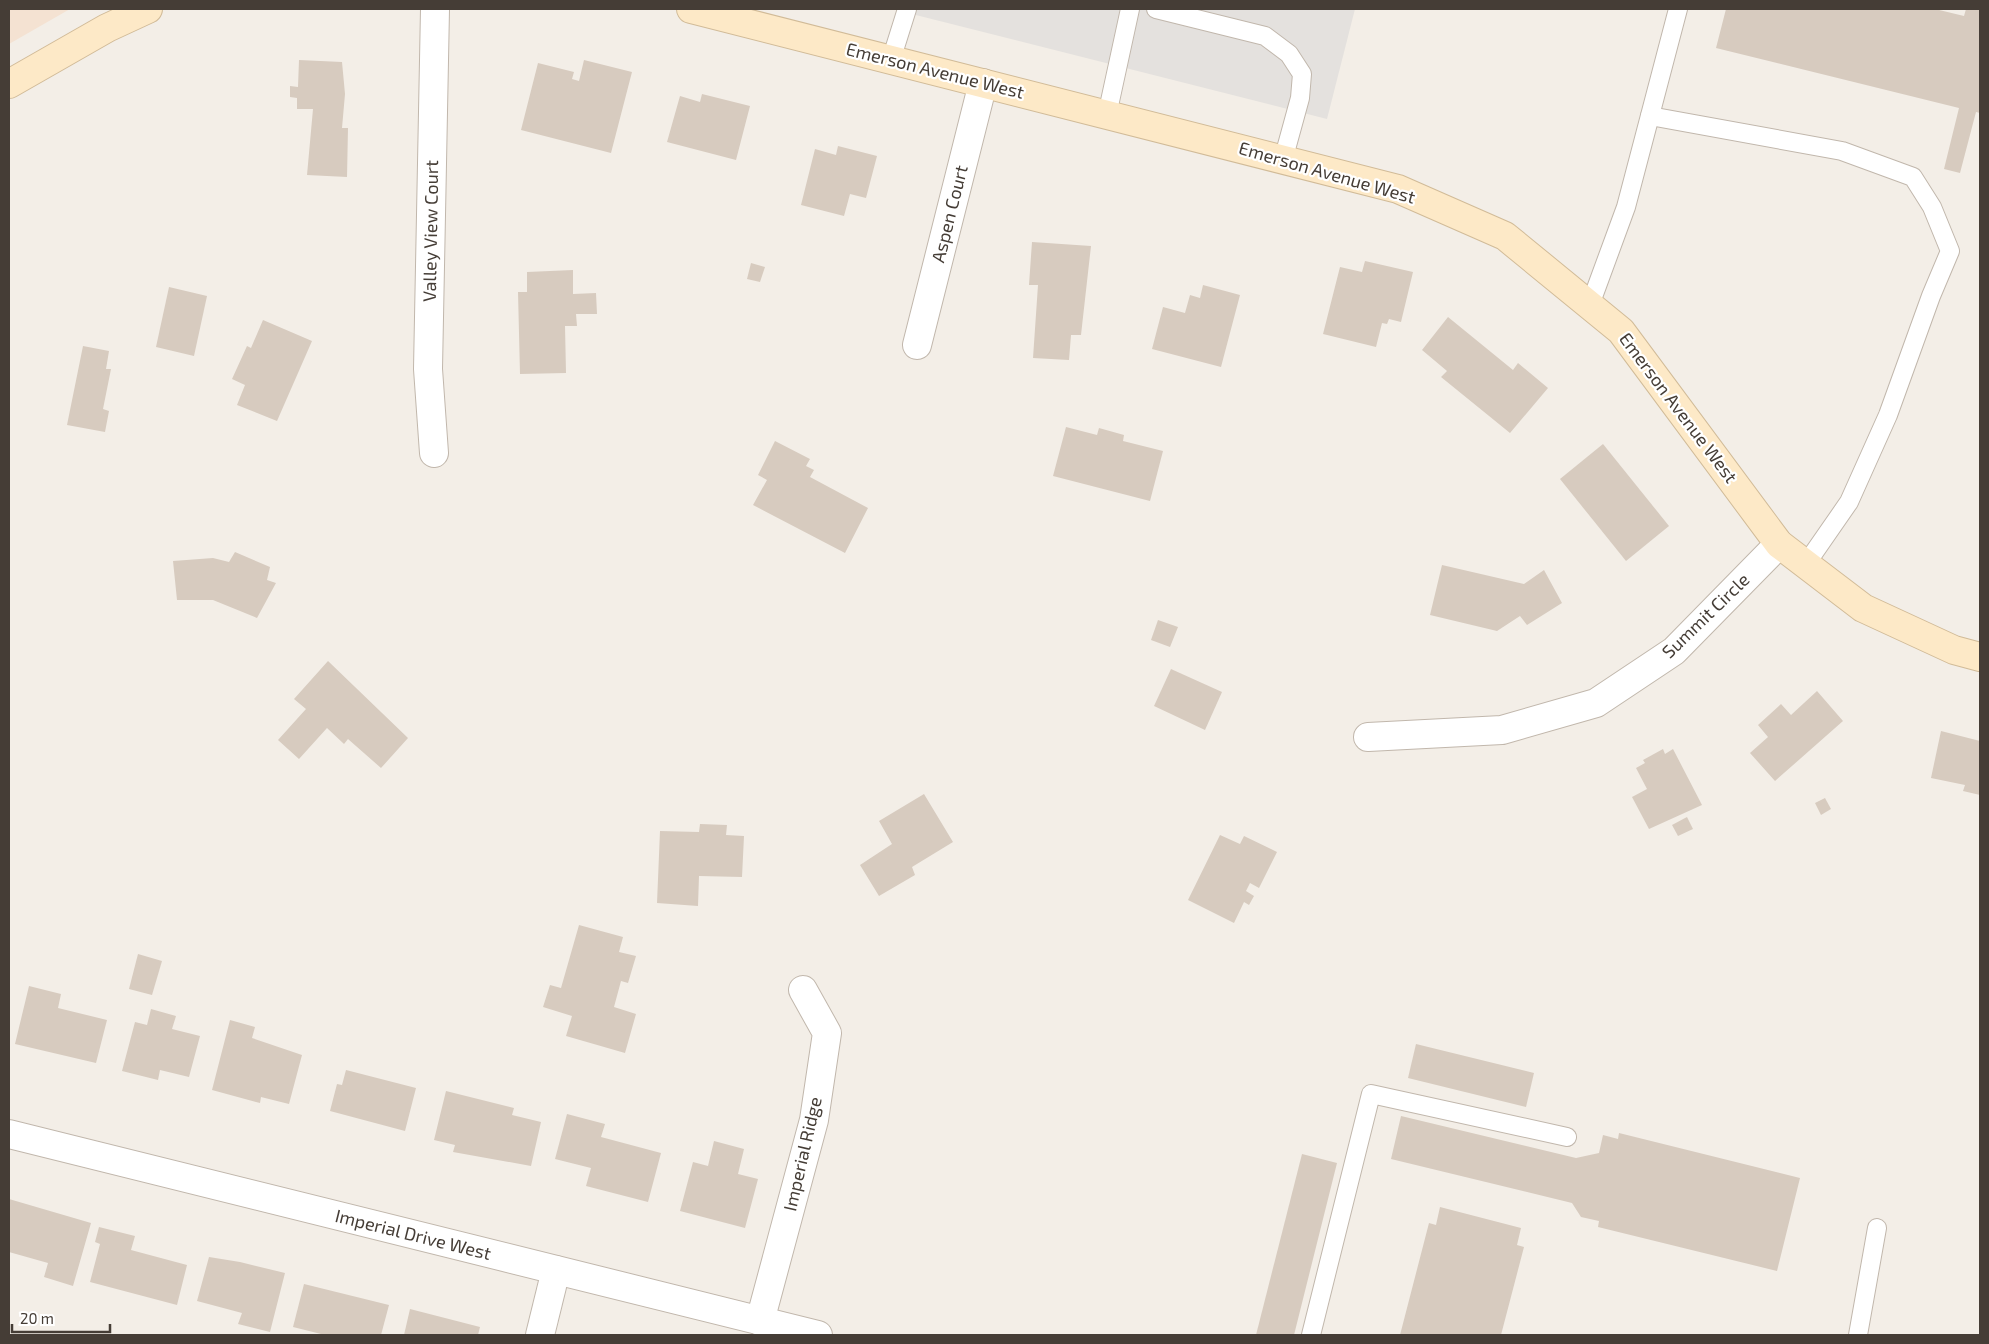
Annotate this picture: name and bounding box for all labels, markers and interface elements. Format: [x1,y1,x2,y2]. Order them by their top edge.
street label: Emerson Avenue West [844,37,1027,103]
street label: Emerson Avenue West [1236,136,1418,208]
street label: Valley View Court [418,160,442,302]
street label: Aspen Court [926,163,972,265]
street label: Emerson Avenue West [1615,328,1743,487]
street label: Summit Circle [1657,568,1754,662]
street label: Imperial Ridge [778,1094,826,1213]
street label: Imperial Drive West [333,1204,494,1264]
scale bar [12,1302,110,1334]
text: 20 m [20,1309,54,1327]

